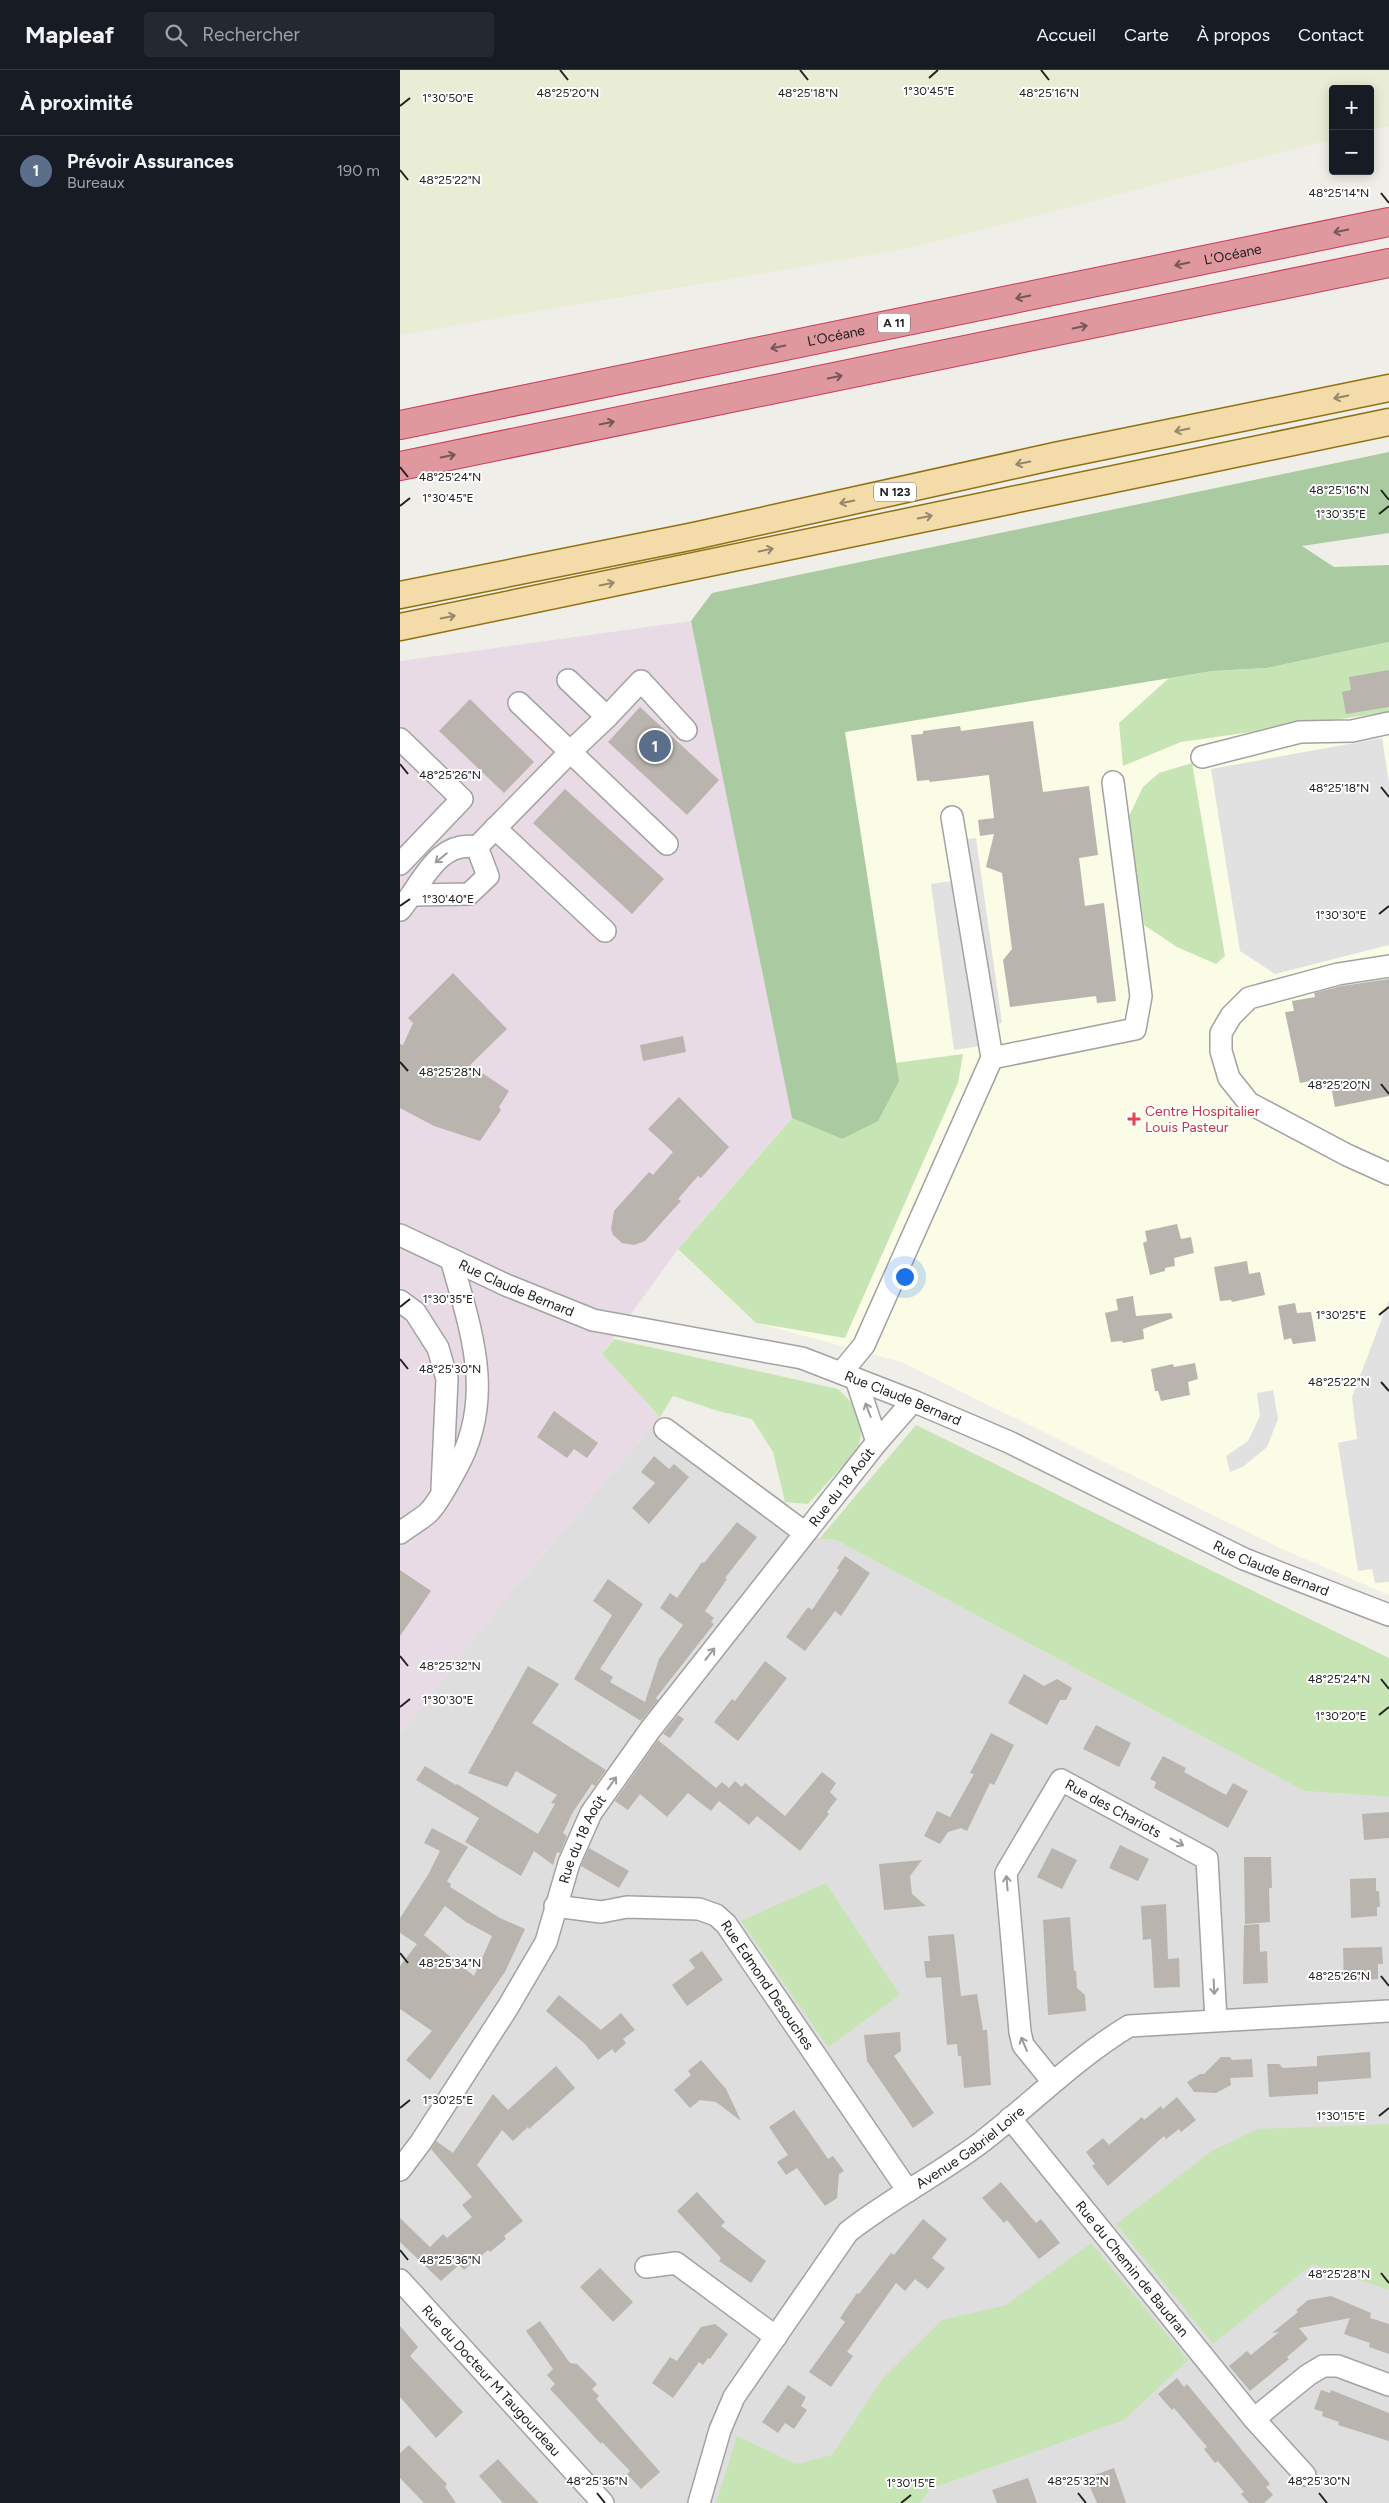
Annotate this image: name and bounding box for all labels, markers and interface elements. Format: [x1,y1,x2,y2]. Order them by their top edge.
search box [144,12,494,57]
text: Mapleaf [25,20,114,49]
icon: search [162,21,190,49]
text: Rechercher [202,23,300,46]
text: Accueil [1036,24,1096,46]
text: Carte [1124,24,1169,46]
text: À propos [1197,24,1270,46]
text: Contact [1298,24,1364,46]
text: 1°30'45"E [903,84,955,98]
map controls [1329,85,1374,175]
button: + [1329,85,1374,130]
text: 48°25'20"N [537,86,599,100]
text: 48°25'18"N [778,86,838,100]
text: 48°25'16"N [1019,86,1079,100]
text: À proximité [20,90,133,115]
text: 1°30'50"E [422,91,474,105]
button: − [1329,130,1374,175]
text: Prévoir Assurances [67,150,234,173]
text: 1 [33,161,39,180]
text: 190 m [337,161,380,180]
text: Bureaux [67,173,125,192]
text: 48°25'22"N [419,173,481,187]
text: 48°25'14"N [1309,186,1369,200]
one-way arrow [1334,227,1350,237]
street label: L’Océane [1202,240,1263,269]
one-way arrow [1175,260,1191,269]
one-way arrow [1015,293,1031,302]
road number: A 11 [878,314,910,332]
one-way arrow [1071,321,1087,331]
street label: L’Océane [806,322,867,350]
one-way arrow [770,343,786,352]
one-way arrow [826,371,842,381]
one-way arrow [1334,393,1350,403]
one-way arrow [599,418,615,428]
one-way arrow [1174,426,1190,435]
one-way arrow [439,451,455,460]
one-way arrow [1015,459,1031,468]
text: 48°25'24"N [419,470,481,484]
road number: N 123 [874,482,916,502]
text: 48°25'16"N [1309,483,1369,497]
text: 1°30'45"E [422,491,474,505]
one-way arrow [840,498,856,507]
text: 1°30'35"E [1316,507,1366,521]
one-way arrow [916,512,932,521]
one-way arrow [757,545,773,554]
one-way arrow [598,578,614,588]
one-way arrow [439,612,455,621]
pin: 1 [639,727,671,765]
text: 48°25'26"N [419,768,481,782]
text: 48°25'18"N [1309,781,1369,795]
one-way arrow [435,853,448,864]
text: 1°30'40"E [422,892,474,906]
text: 1°30'30"E [1315,908,1367,922]
text: 48°25'28"N [419,1065,481,1079]
text: 48°25'20"N [1308,1078,1370,1092]
place label: Centre Hospitalier Louis Pasteur [1145,1103,1260,1136]
marker: Centre Hospitalier Louis Pasteur [1127,1112,1141,1126]
street label: Rue Claude Bernard [456,1256,577,1321]
your location [892,1264,918,1290]
text: 1°30'35"E [423,1292,473,1306]
text: 1°30'25"E [1316,1308,1366,1322]
text: 48°25'30"N [419,1362,481,1376]
street label: Rue Claude Bernard [842,1367,964,1430]
text: 48°25'22"N [1308,1375,1370,1389]
one-way arrow [863,1403,872,1418]
street label: Rue du 18 Août [806,1445,878,1530]
street label: Rue Claude Bernard [1210,1537,1331,1600]
one-way arrow [704,1647,715,1660]
text: 48°25'32"N [419,1659,481,1673]
text: 48°25'24"N [1308,1672,1370,1686]
text: 1°30'30"E [422,1693,474,1707]
text: 1°30'20"E [1315,1709,1367,1723]
street label: Rue des Chariots [1062,1776,1164,1842]
one-way arrow [607,1777,617,1791]
street label: Rue du 18 Août [555,1792,610,1886]
one-way arrow [1169,1838,1183,1848]
one-way arrow [1002,1875,1012,1891]
street label: Rue Edmond Desouches [717,1917,817,2053]
text: 48°25'34"N [419,1956,481,1970]
text: 48°25'26"N [1308,1969,1370,1983]
one-way arrow [1210,1979,1219,1995]
one-way arrow [1019,2037,1028,2052]
text: 1°30'25"E [423,2093,473,2107]
street label: Avenue Gabriel Loire [913,2102,1028,2193]
text: 1°30'15"E [1317,2109,1365,2123]
street label: Rue du Chemin de Baudran [1072,2198,1192,2341]
text: 48°25'36"N [419,2253,481,2267]
text: 48°25'28"N [1308,2267,1370,2281]
street label: Rue du Docteur M Taugourdeau [418,2302,564,2460]
text: 48°25'36"N [566,2474,628,2488]
text: 48°25'32"N [1047,2474,1109,2488]
text: 48°25'30"N [1288,2474,1350,2488]
text: 1°30'15"E [887,2476,935,2490]

